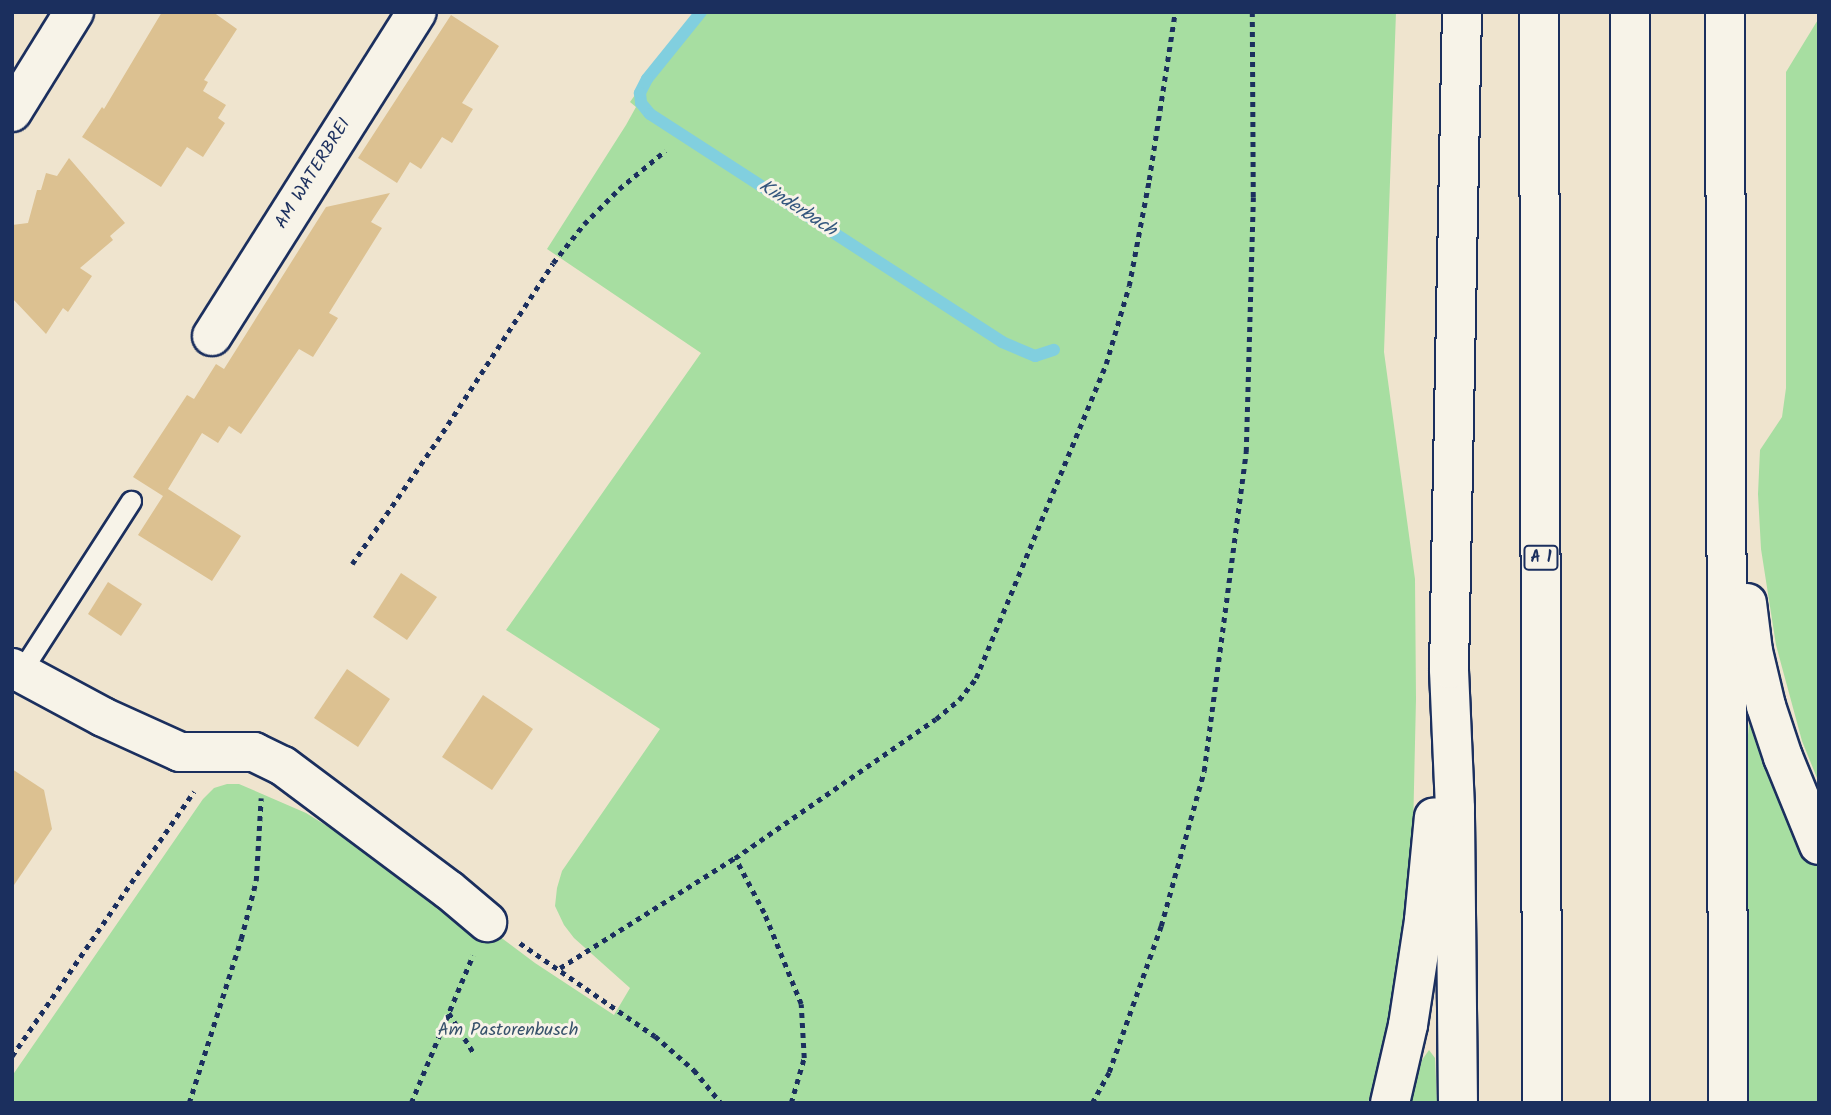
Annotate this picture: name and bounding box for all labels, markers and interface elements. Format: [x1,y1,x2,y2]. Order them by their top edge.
street label: AM WATERBREI [271,115,357,233]
water label: Kinderbach [754,176,840,242]
road number: A 1 [1522,545,1560,570]
park label: Am Pastorenbusch [438,1020,578,1042]

